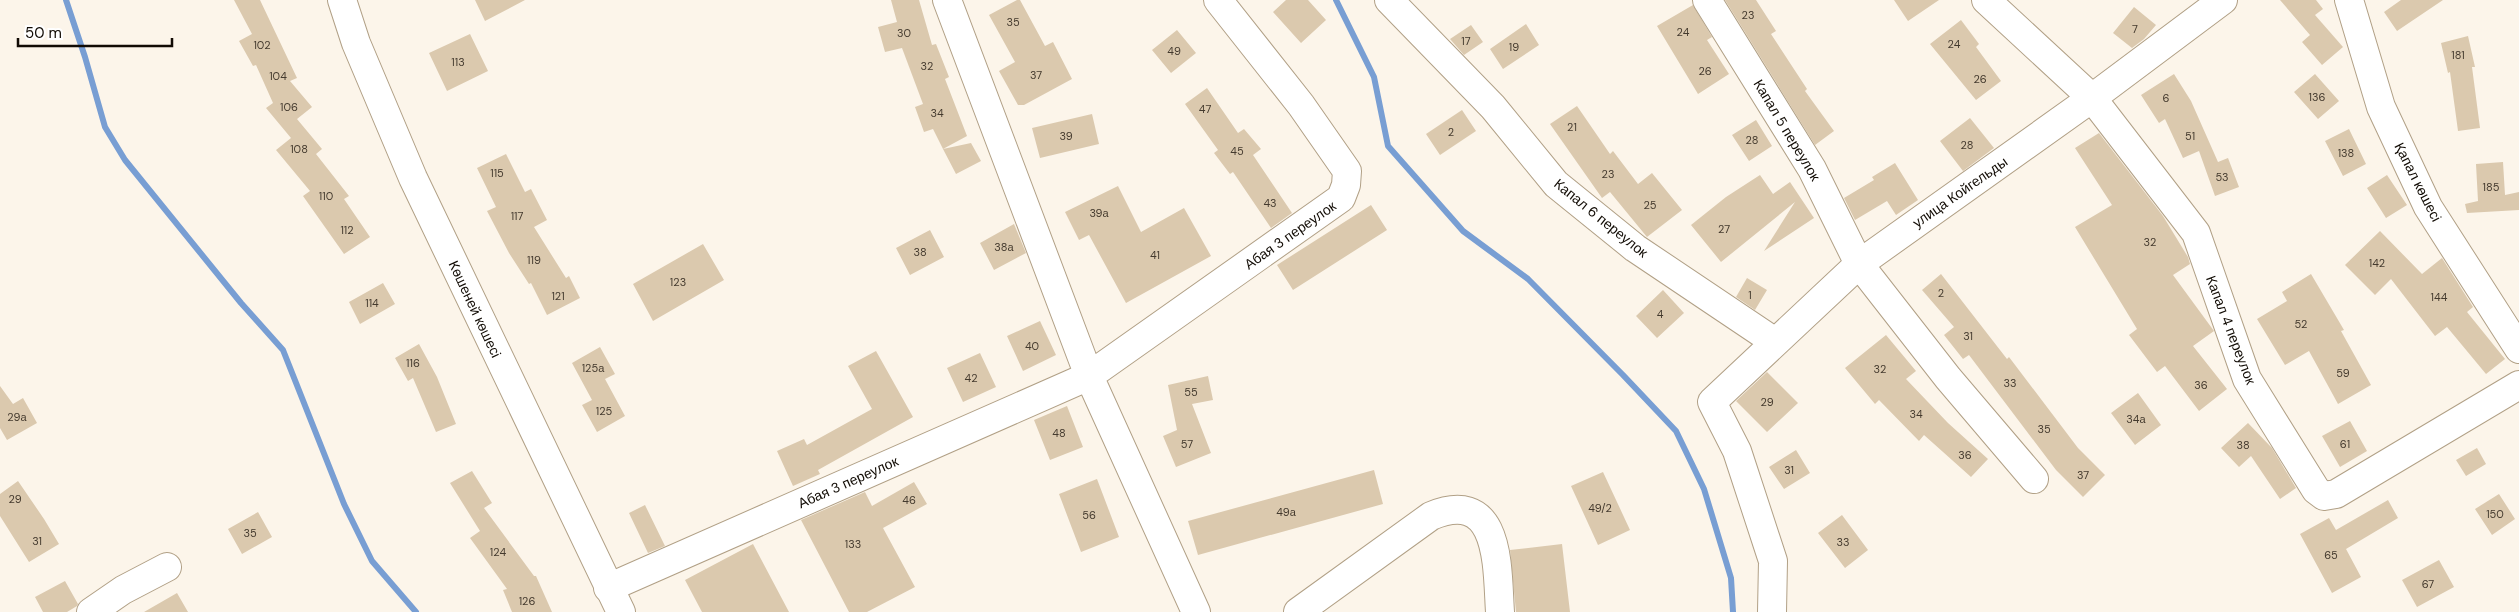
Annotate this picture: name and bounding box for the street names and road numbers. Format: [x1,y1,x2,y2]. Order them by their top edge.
street label: Капал 5 переулок [1750,76,1825,185]
street label: Қапал көшесі [2390,139,2446,225]
street label: улица Койгельды [1909,153,2011,231]
street label: Капал 6 переулок [1550,175,1652,262]
street label: Абая 3 переулок [1241,196,1340,273]
street label: Көшеней көшесі [445,258,505,360]
street label: Капал 4 переулок [2202,273,2260,388]
street label: Абая 3 переулок [795,451,902,512]

